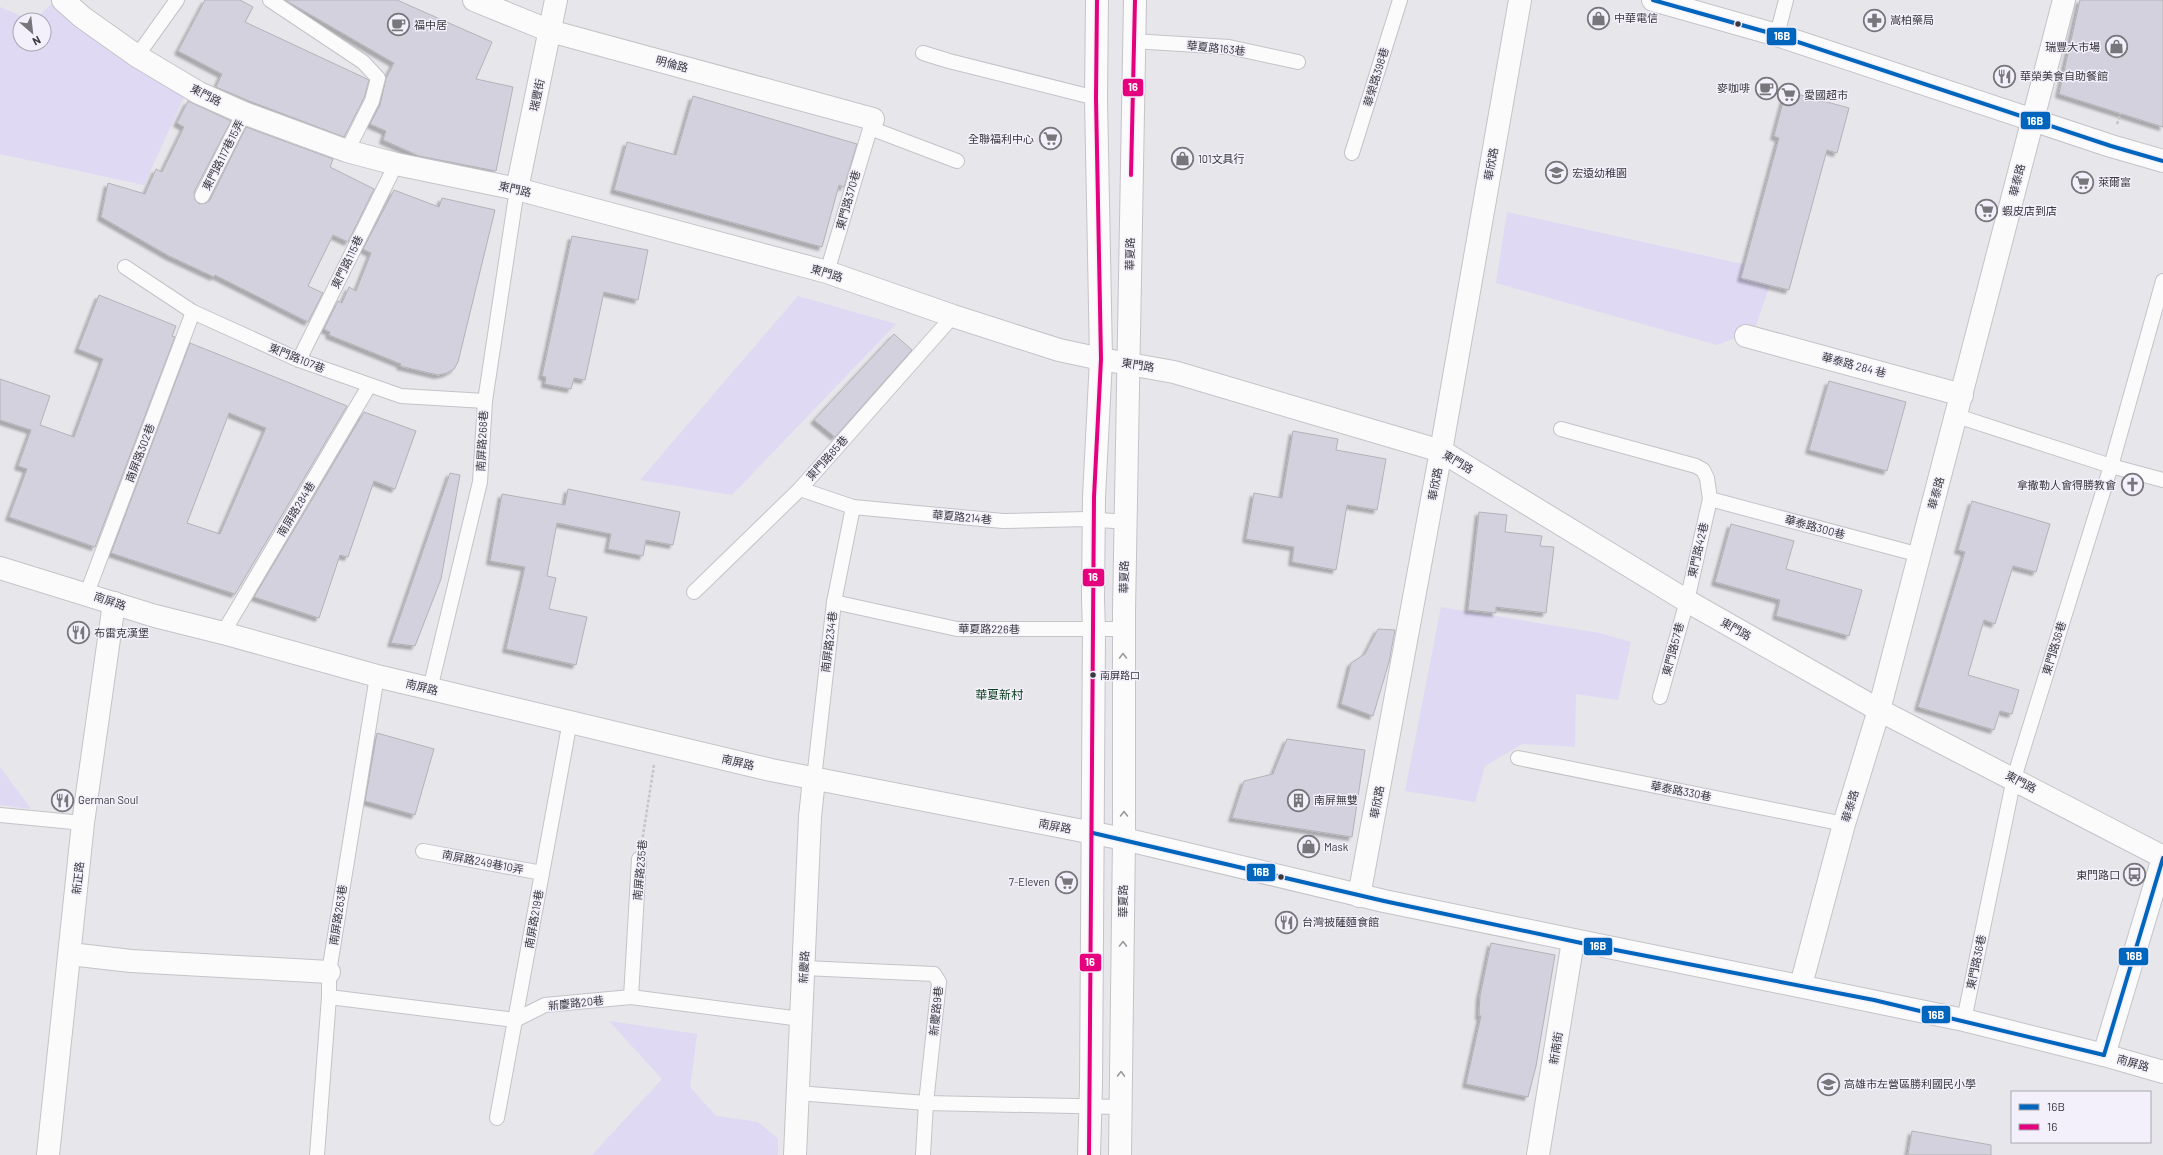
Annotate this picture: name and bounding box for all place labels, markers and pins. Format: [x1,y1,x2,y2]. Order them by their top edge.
shop icon: 中華電信 [1586,5,1612,31]
pharmacy icon: 嵩柏藥局 [1862,7,1888,33]
place label: 中華電信 [1614,11,1658,24]
cafe icon: 福中居 [385,12,411,38]
place label: 嵩柏藥局 [1890,13,1934,26]
place label: 福中居 [414,18,447,31]
unlabelled marker [1733,19,1743,29]
shop icon: 瑞豐大市場 [2103,34,2129,60]
place label: 瑞豐大市場 [2045,40,2100,53]
restaurant icon: 華榮美食自助餐館 [1992,63,2018,89]
place label: 華榮美食自助餐館 [2020,69,2108,82]
cafe icon: 麥咖啡 [1753,75,1779,101]
place label: 麥咖啡 [1717,81,1750,94]
supermarket icon: 愛國超市 [1776,82,1802,108]
place label: 愛國超市 [1804,88,1848,101]
supermarket icon: 全聯福利中心 [1037,126,1063,152]
place label: 全聯福利中心 [968,132,1034,145]
shop icon: 101文具行 [1170,146,1196,172]
place label: 101文具行 [1198,152,1245,165]
school or university icon: 宏遠幼稚園 [1543,160,1569,186]
place label: 宏遠幼稚園 [1572,166,1627,179]
supermarket icon: 萊爾富 [2069,169,2095,195]
place label: 萊爾富 [2098,175,2131,188]
supermarket icon: 蝦皮店到店 [1974,198,2000,224]
place label: 蝦皮店到店 [2002,204,2057,217]
church icon: 拿撒勒人會得勝教會 [2119,472,2145,498]
place label: 拿撒勒人會得勝教會 [2017,478,2116,491]
restaurant icon: 布雷克漢堡 [65,620,91,646]
place label: 布雷克漢堡 [94,626,149,639]
place label: 南屏路口 [1100,669,1140,681]
marker: 南屏路口 [1088,670,1098,680]
restaurant icon: German Soul [49,787,75,813]
building icon: 南屏無雙 [1285,787,1311,813]
place label: German Soul [78,793,138,806]
place label: 南屏無雙 [1314,793,1358,806]
shop icon: Mask [1295,834,1321,860]
place label: Mask [1324,840,1349,853]
bus stop icon: 東門路口 [2122,862,2148,888]
place label: 東門路口 [2076,868,2120,881]
supermarket icon: 7-Eleven [1053,869,1079,895]
unlabelled marker [1276,872,1286,882]
place label: 7-Eleven [1009,875,1050,888]
restaurant icon: 台灣披薩麵食館 [1273,909,1299,935]
place label: 台灣披薩麵食館 [1302,915,1379,928]
school or university icon: 高雄市左營區勝利國民小學 [1816,1071,1842,1097]
place label: 高雄市左營區勝利國民小學 [1844,1077,1976,1090]

